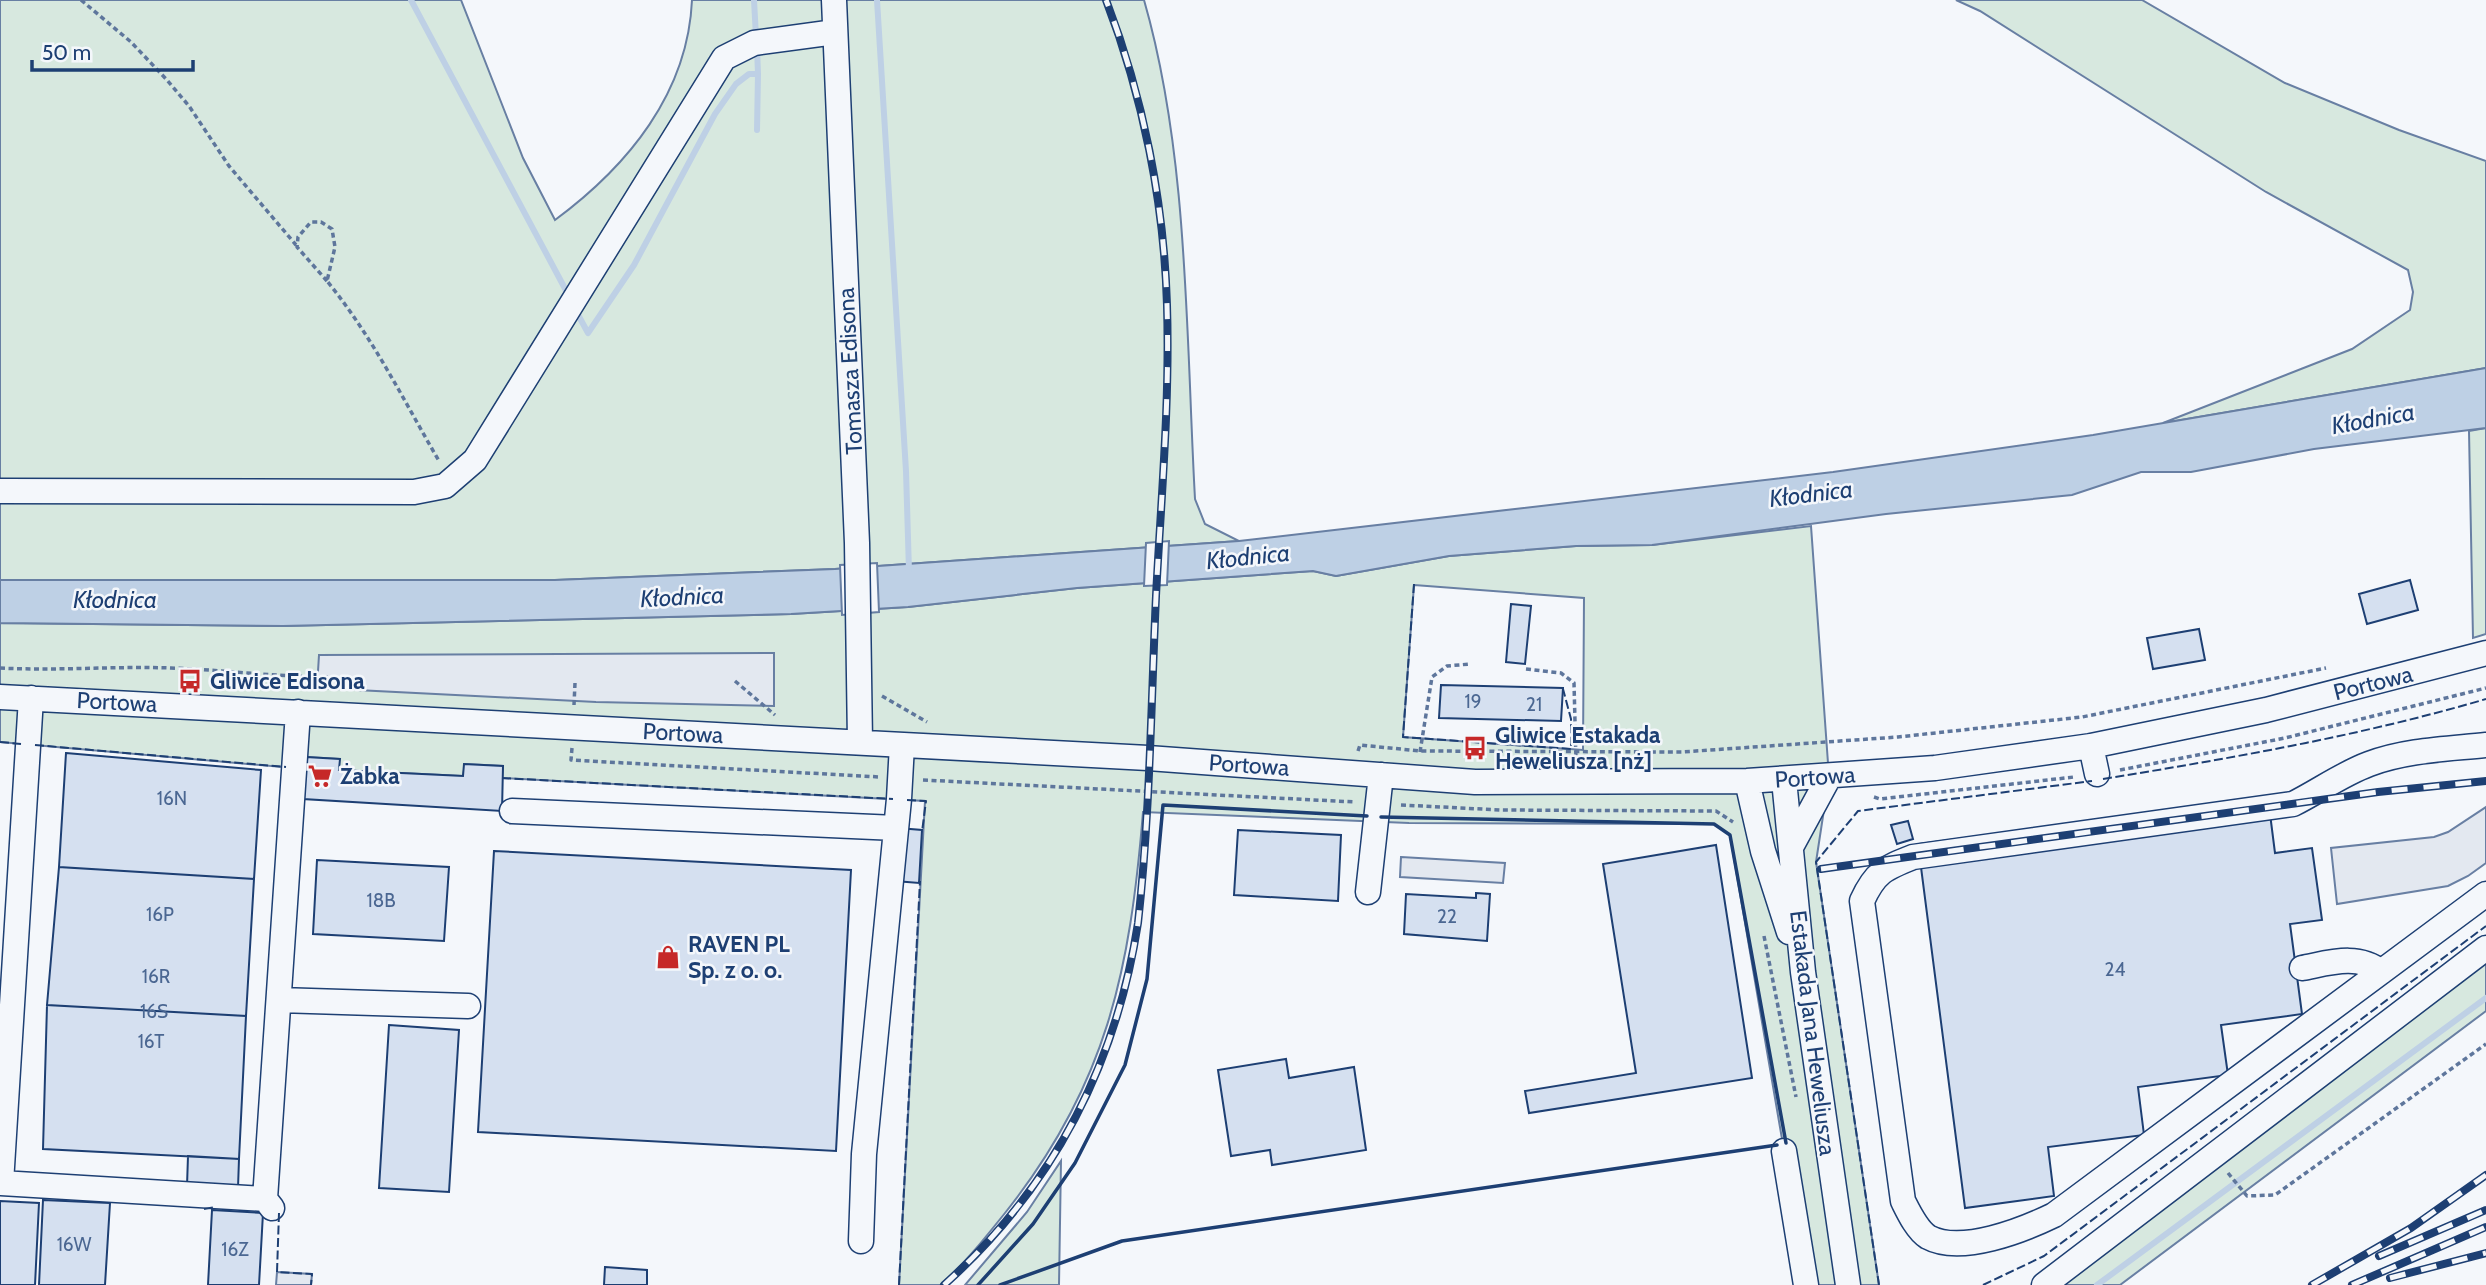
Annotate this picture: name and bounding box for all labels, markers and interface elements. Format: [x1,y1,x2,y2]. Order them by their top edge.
scale bar [32,28,192,72]
text: 50 m [42,40,91,65]
street label: Tomasza Edisona [832,287,868,455]
water label: Kłodnica [2329,397,2417,440]
water label: Kłodnica [1767,474,1854,513]
water label: Kłodnica [1205,538,1291,575]
water label: Kłodnica [639,580,725,613]
water label: Kłodnica [73,585,157,614]
street label: Portowa [2331,660,2415,706]
bus stop icon: Gliwice Edisona [176,667,204,695]
place label: Gliwice Edisona [210,667,365,695]
street label: Portowa [76,686,158,718]
house number: 19 [1465,690,1482,713]
house number: 21 [1526,693,1542,716]
street label: Portowa [642,717,724,749]
place label: Gliwice Estakada Heweliusza [nż] [1495,721,1661,775]
bus stop icon: Gliwice Estakada Heweliusza [nż] [1461,734,1489,762]
street label: Portowa [1208,748,1290,782]
street label: Portowa [1774,760,1856,794]
supermarket icon: Żabka [306,762,334,790]
place label: Żabka [340,762,400,790]
house number: 16N [157,787,187,810]
house number: 18B [366,889,396,912]
house number: 16P [146,903,174,926]
house number: 22 [1437,905,1457,928]
street label: Estakada Jana Heweliusza [1784,909,1842,1157]
place label: RAVEN PL Sp. z o. o. [688,930,790,984]
shop icon: RAVEN PL Sp. z o. o. [654,943,682,971]
house number: 24 [2105,958,2125,981]
house number: 16R [142,965,171,988]
house number: 16S [140,1000,168,1023]
house number: 16T [138,1030,164,1053]
house number: 16W [57,1233,91,1256]
house number: 16Z [221,1238,249,1261]

